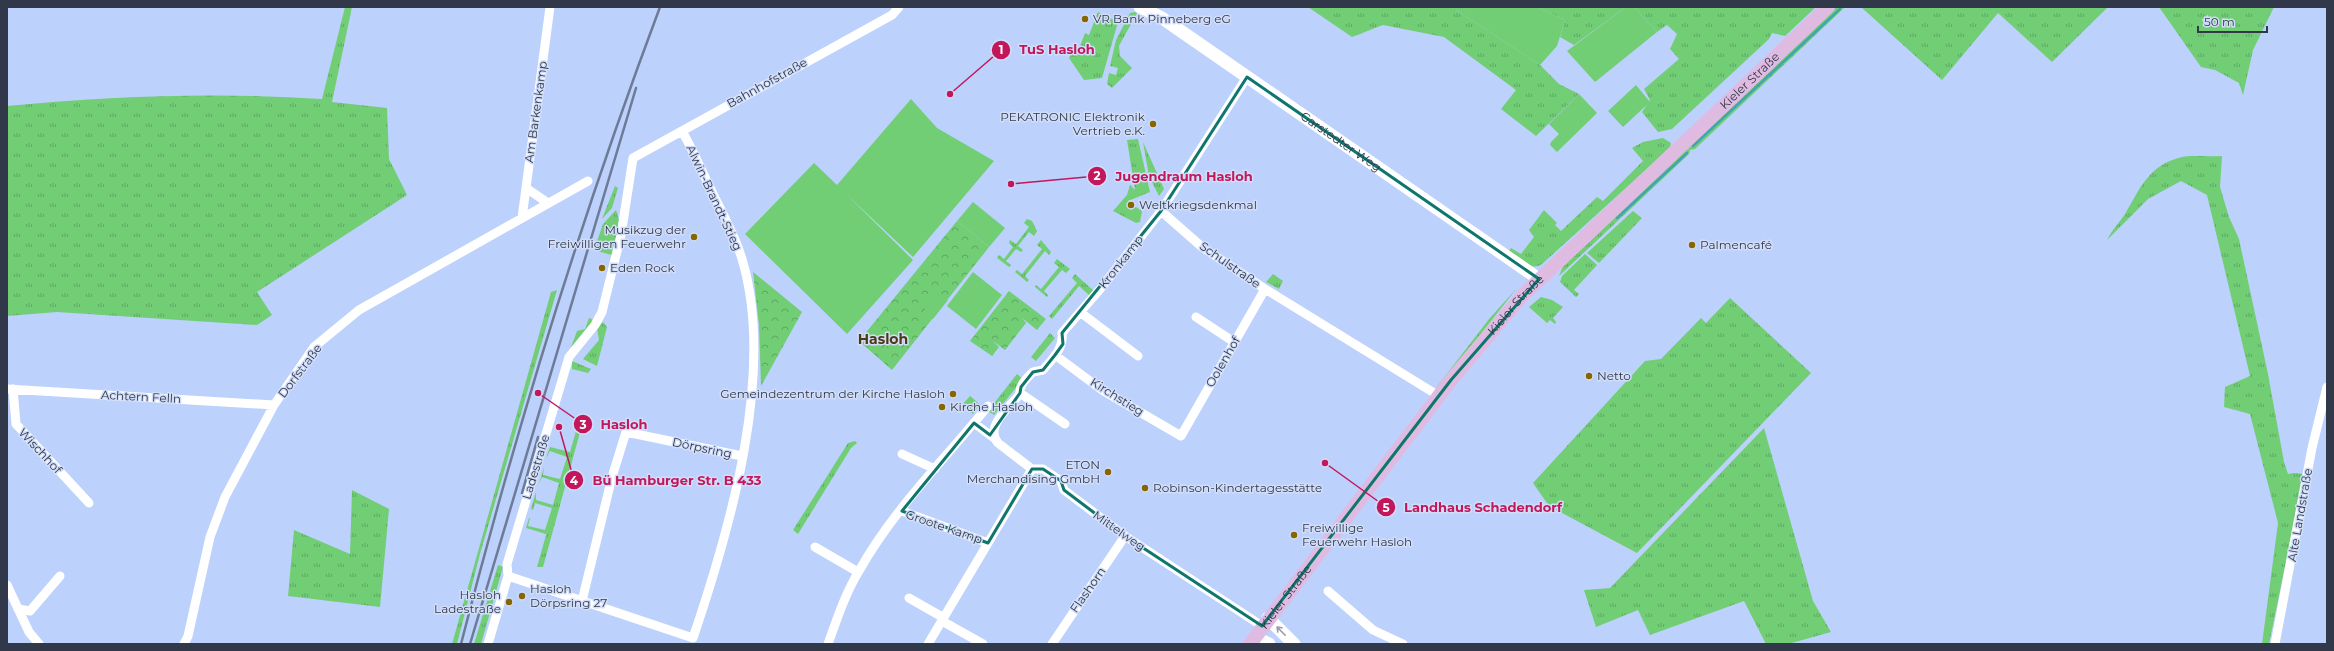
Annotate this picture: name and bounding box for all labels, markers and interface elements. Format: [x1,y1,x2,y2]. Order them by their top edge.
scale bar [2198,8,2267,34]
place label: VR Bank Pinneberg eG [1093,11,1231,26]
marker: VR Bank Pinneberg eG [1080,14,1090,24]
text: 50 m [2204,14,2235,29]
callout: TuS Hasloh [991,37,1102,62]
text: TuS Hasloh [1019,41,1095,57]
text: 1 [999,42,1003,57]
street label: Kieler Straße [1716,49,1782,112]
street label: Bahnhofstraße [724,54,810,111]
street label: Am Barkenkamp [521,60,550,164]
street label: Garstedter Weg [1298,108,1384,175]
place label: PEKATRONIC Elektronik Vertrieb e.K. [1000,109,1146,138]
marker: PEKATRONIC Elektronik Vertrieb e.K. [1148,119,1158,129]
street label: Alwin-Brandt-Stieg [683,143,746,253]
callout: Jugendraum Hasloh [1087,163,1261,188]
text: 2 [1093,168,1101,183]
text: Jugendraum Hasloh [1114,168,1253,184]
place label: Weltkriegsdenkmal [1139,197,1257,212]
marker: Weltkriegsdenkmal [1126,200,1136,210]
place label: Musikzug der Freiwilligen Feuerwehr [548,222,686,251]
marker: Musikzug der Freiwilligen Feuerwehr [689,232,699,242]
street label: Kronkamp [1095,232,1146,291]
place label: Palmencafé [1700,237,1772,252]
street label: Schulstraße [1197,238,1264,291]
marker: Palmencafé [1687,240,1697,250]
place label: Eden Rock [610,260,675,275]
marker: Eden Rock [597,263,607,273]
street label: Kieler Straße [1484,271,1547,338]
district label: Hasloh [858,330,908,348]
street label: Oolenhof [1202,333,1243,390]
street label: Dorfstraße [274,341,325,401]
place label: Netto [1597,368,1631,383]
marker: Netto [1584,371,1594,381]
street label: Kirchstieg [1088,374,1147,419]
place label: Gemeindezentrum der Kirche Hasloh [720,386,945,401]
street label: Achtern Felln [100,387,182,406]
marker: Gemeindezentrum der Kirche Hasloh [948,389,958,399]
place label: Kirche Hasloh [950,399,1033,414]
marker: Kirche Hasloh [937,402,947,412]
callout: Hasloh [573,412,656,437]
text: Hasloh [601,416,647,432]
text: 3 [578,417,587,432]
street label: Wischhof [16,425,66,477]
street label: Ladestraße [519,433,552,501]
street label: Dörpsring [671,434,733,461]
place label: ETON Merchandising GmbH [967,457,1100,486]
marker: ETON Merchandising GmbH [1103,467,1113,477]
street label: Alte Landstraße [2284,467,2315,563]
callout: Bü Hamburger Str. B 433 [564,468,769,493]
text: Bü Hamburger Str. B 433 [592,472,762,488]
text: 4 [570,473,579,488]
place label: Robinson-Kindertagesstätte [1153,480,1322,495]
marker: Robinson-Kindertagesstätte [1140,483,1150,493]
callout: Landhaus Schadendorf [1376,495,1570,520]
text: Landhaus Schadendorf [1404,499,1563,515]
text: 5 [1382,500,1390,515]
street label: Groote Kamp [904,506,985,547]
street label: Mittelweg [1090,507,1148,554]
place label: Freiwillige Feuerwehr Hasloh [1302,520,1412,549]
marker: Freiwillige Feuerwehr Hasloh [1289,530,1299,540]
street label: Kieler Straße [1256,562,1314,632]
street label: Flashorn [1066,564,1109,615]
place label: Hasloh Dörpsring 27 [530,581,607,610]
place label: Hasloh Ladestraße [434,587,501,616]
marker: Hasloh Dörpsring 27 [517,591,527,601]
marker: Hasloh Ladestraße [504,597,514,607]
one-way arrow [1276,626,1286,636]

